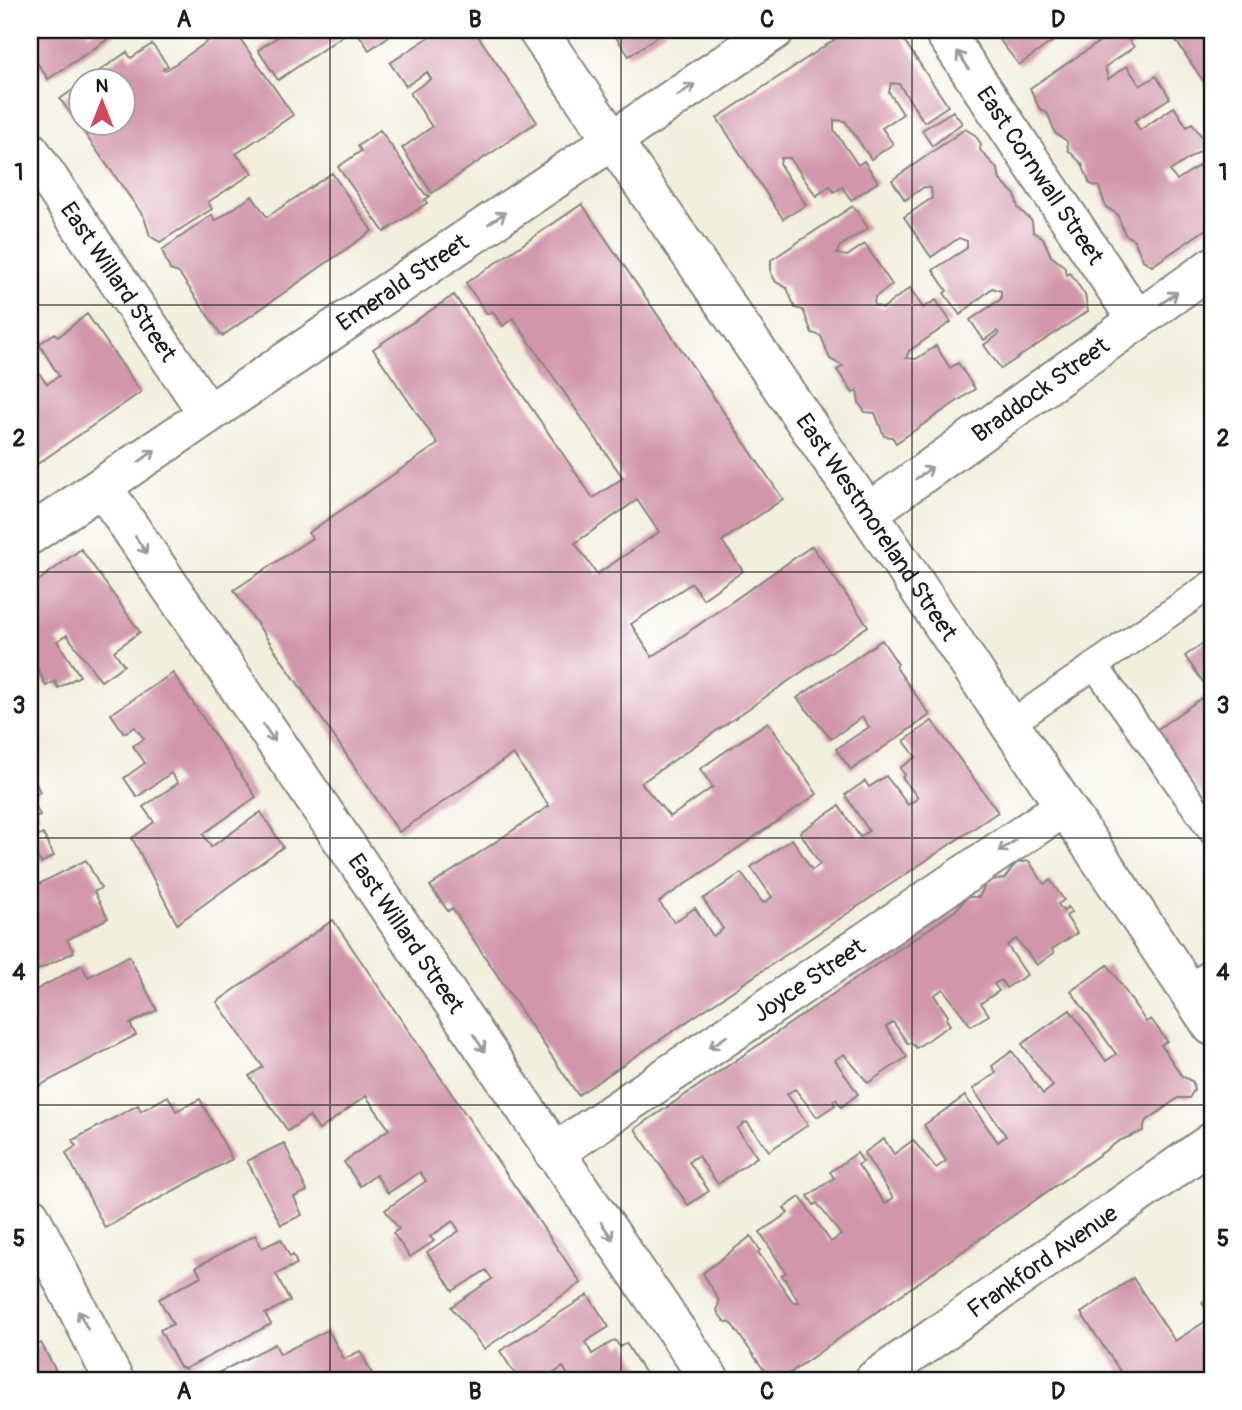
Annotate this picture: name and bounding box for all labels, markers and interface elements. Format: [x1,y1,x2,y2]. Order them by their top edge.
text: A [177,5,192,34]
text: B [468,5,482,34]
text: C [760,5,774,34]
text: D [1051,5,1065,34]
one-way arrow [956,51,970,70]
north arrow [66,66,136,136]
text: N [96,74,109,98]
street label: East Cornwall Street [970,81,1110,271]
one-way arrow [676,83,695,98]
text: 1 [15,158,24,187]
text: 1 [1219,158,1228,187]
street label: East Willard Street [54,197,183,368]
one-way arrow [487,211,506,225]
street label: Emerald Street [331,228,475,338]
one-way arrow [1159,291,1178,305]
street label: Braddock Street [966,331,1115,449]
street label: East Westmoreland Street [789,408,964,647]
text: 2 [13,424,26,453]
text: 2 [1217,424,1230,453]
one-way arrow [137,449,156,463]
one-way arrow [914,466,933,480]
one-way arrow [134,534,148,554]
text: 3 [13,691,25,720]
text: 3 [1217,691,1229,720]
one-way arrow [262,723,276,742]
one-way arrow [998,838,1017,853]
street label: East Willard Street [341,848,471,1020]
street label: Joyce Street [748,932,871,1029]
text: 4 [12,958,26,987]
text: 4 [1216,958,1230,987]
one-way arrow [472,1033,486,1052]
one-way arrow [708,1035,728,1049]
street label: Frankford Avenue [962,1199,1124,1325]
one-way arrow [600,1221,614,1240]
text: 5 [13,1224,25,1253]
text: 5 [1217,1224,1229,1253]
one-way arrow [76,1310,90,1330]
text: A [177,1377,192,1406]
text: B [468,1377,482,1406]
text: C [760,1377,774,1406]
text: D [1051,1377,1065,1406]

